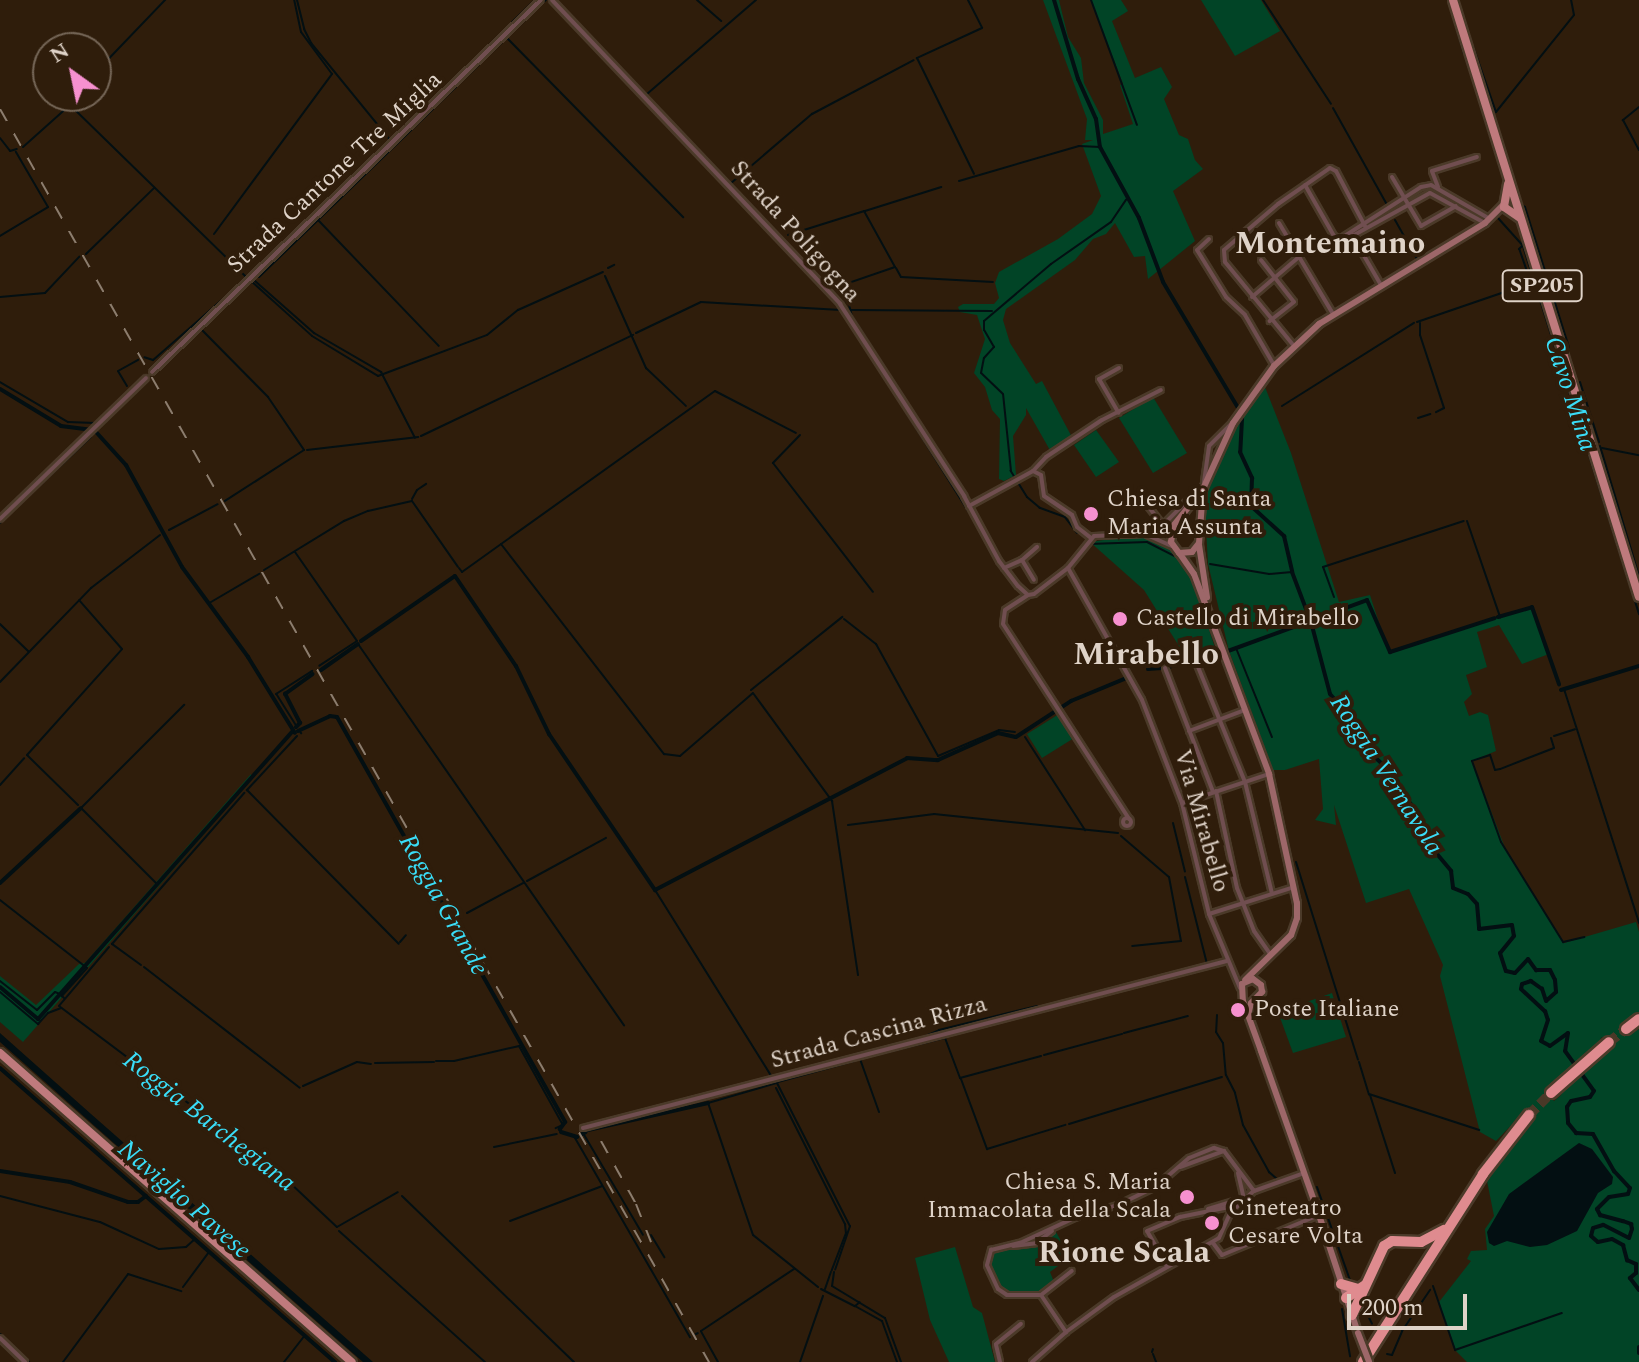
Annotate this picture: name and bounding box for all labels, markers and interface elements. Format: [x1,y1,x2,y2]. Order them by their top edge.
north arrow [32,32,112,112]
text: N [43,34,76,72]
street label: Strada Cantone Tre Miglia [222,66,448,280]
street label: Strada Poligogna [724,155,866,309]
district label: Montemaino [1235,225,1425,263]
road number: SP205 [1500,268,1584,304]
water label: Cavo Mina [1537,333,1603,455]
place label: Chiesa di Santa Maria Assunta [1107,486,1272,542]
marker: Chiesa di Santa Maria Assunta [1082,505,1100,523]
place label: Castello di Mirabello [1136,605,1360,633]
marker: Castello di Mirabello [1111,610,1129,628]
district label: Mirabello [1073,636,1219,674]
water label: Roggia Vernavola [1322,689,1450,861]
street label: Via Mirabello [1167,746,1235,896]
water label: Roggia Grande [391,829,495,981]
street label: Strada Cascina Rizza [768,990,990,1076]
place label: Poste Italiane [1254,996,1399,1024]
marker: Poste Italiane [1229,1001,1247,1019]
water label: Roggia Barchegiana [116,1045,302,1199]
water label: Naviglio Pavese [111,1134,257,1266]
place label: Chiesa S. Maria Immacolata della Scala [927,1169,1171,1225]
marker: Chiesa S. Maria Immacolata della Scala [1178,1188,1196,1206]
place label: Cineteatro Cesare Volta [1228,1195,1363,1251]
marker: Cineteatro Cesare Volta [1203,1214,1221,1232]
district label: Rione Scala [1038,1234,1210,1272]
scale bar [1351,1278,1471,1328]
text: 200 m [1361,1290,1424,1326]

